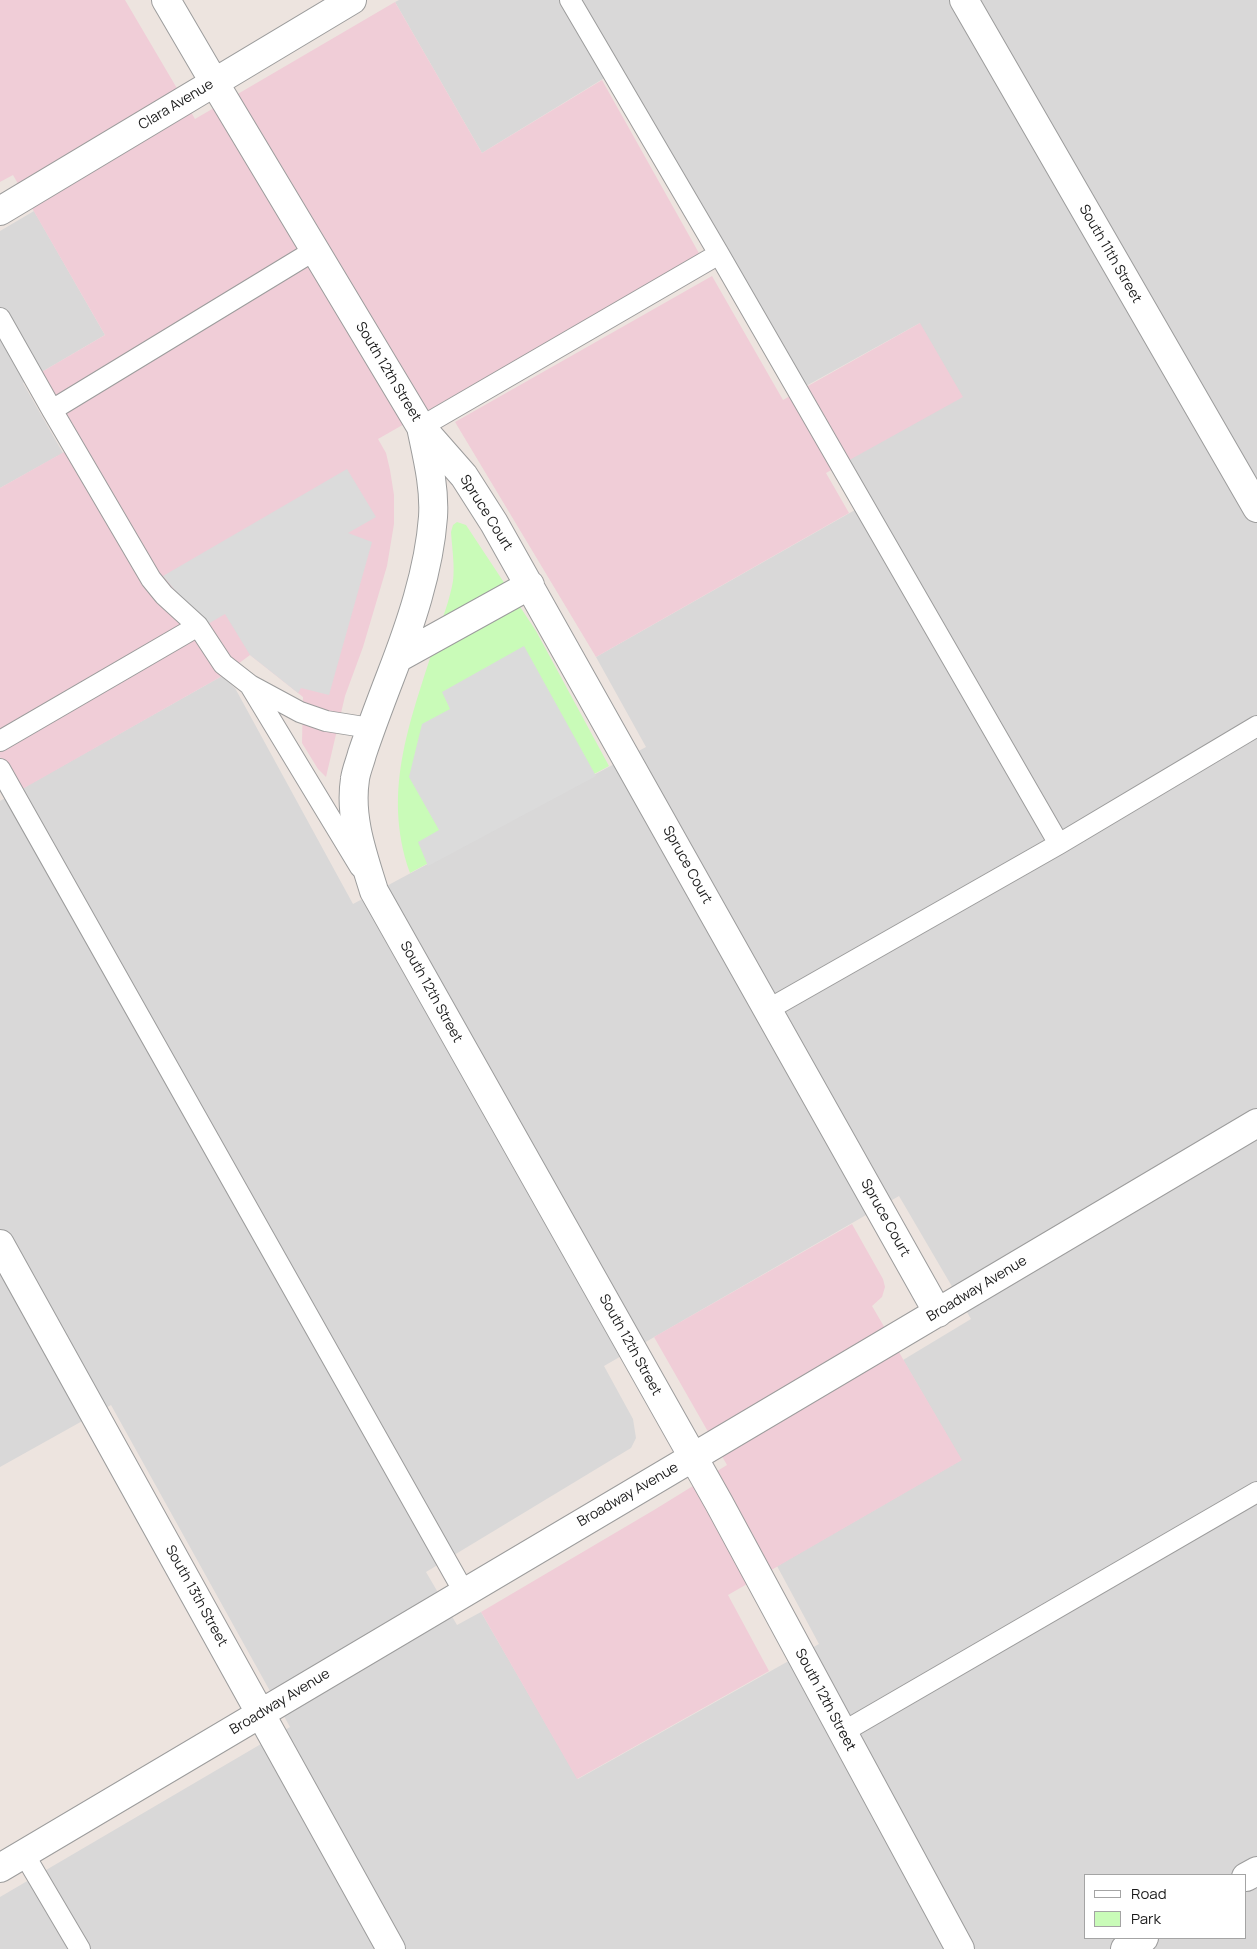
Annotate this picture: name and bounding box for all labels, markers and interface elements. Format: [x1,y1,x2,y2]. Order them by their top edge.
street label: Clara Avenue [136,76,216,134]
street label: South 11th Street [1075,202,1145,306]
street label: South 12th Street [352,319,424,425]
street label: Spruce Court [456,472,516,554]
street label: Spruce Court [659,823,715,907]
street label: South 12th Street [396,938,466,1046]
street label: Spruce Court [857,1176,913,1260]
street label: Broadway Avenue [924,1253,1030,1325]
street label: South 12th Street [595,1291,665,1399]
street label: Broadway Avenue [575,1459,681,1531]
street label: South 13th Street [161,1543,231,1649]
street label: South 12th Street [791,1646,859,1754]
street label: Broadway Avenue [227,1666,333,1738]
legend [1084,1874,1247,1939]
text: Road [1131,1883,1167,1904]
text: Park [1131,1908,1161,1929]

